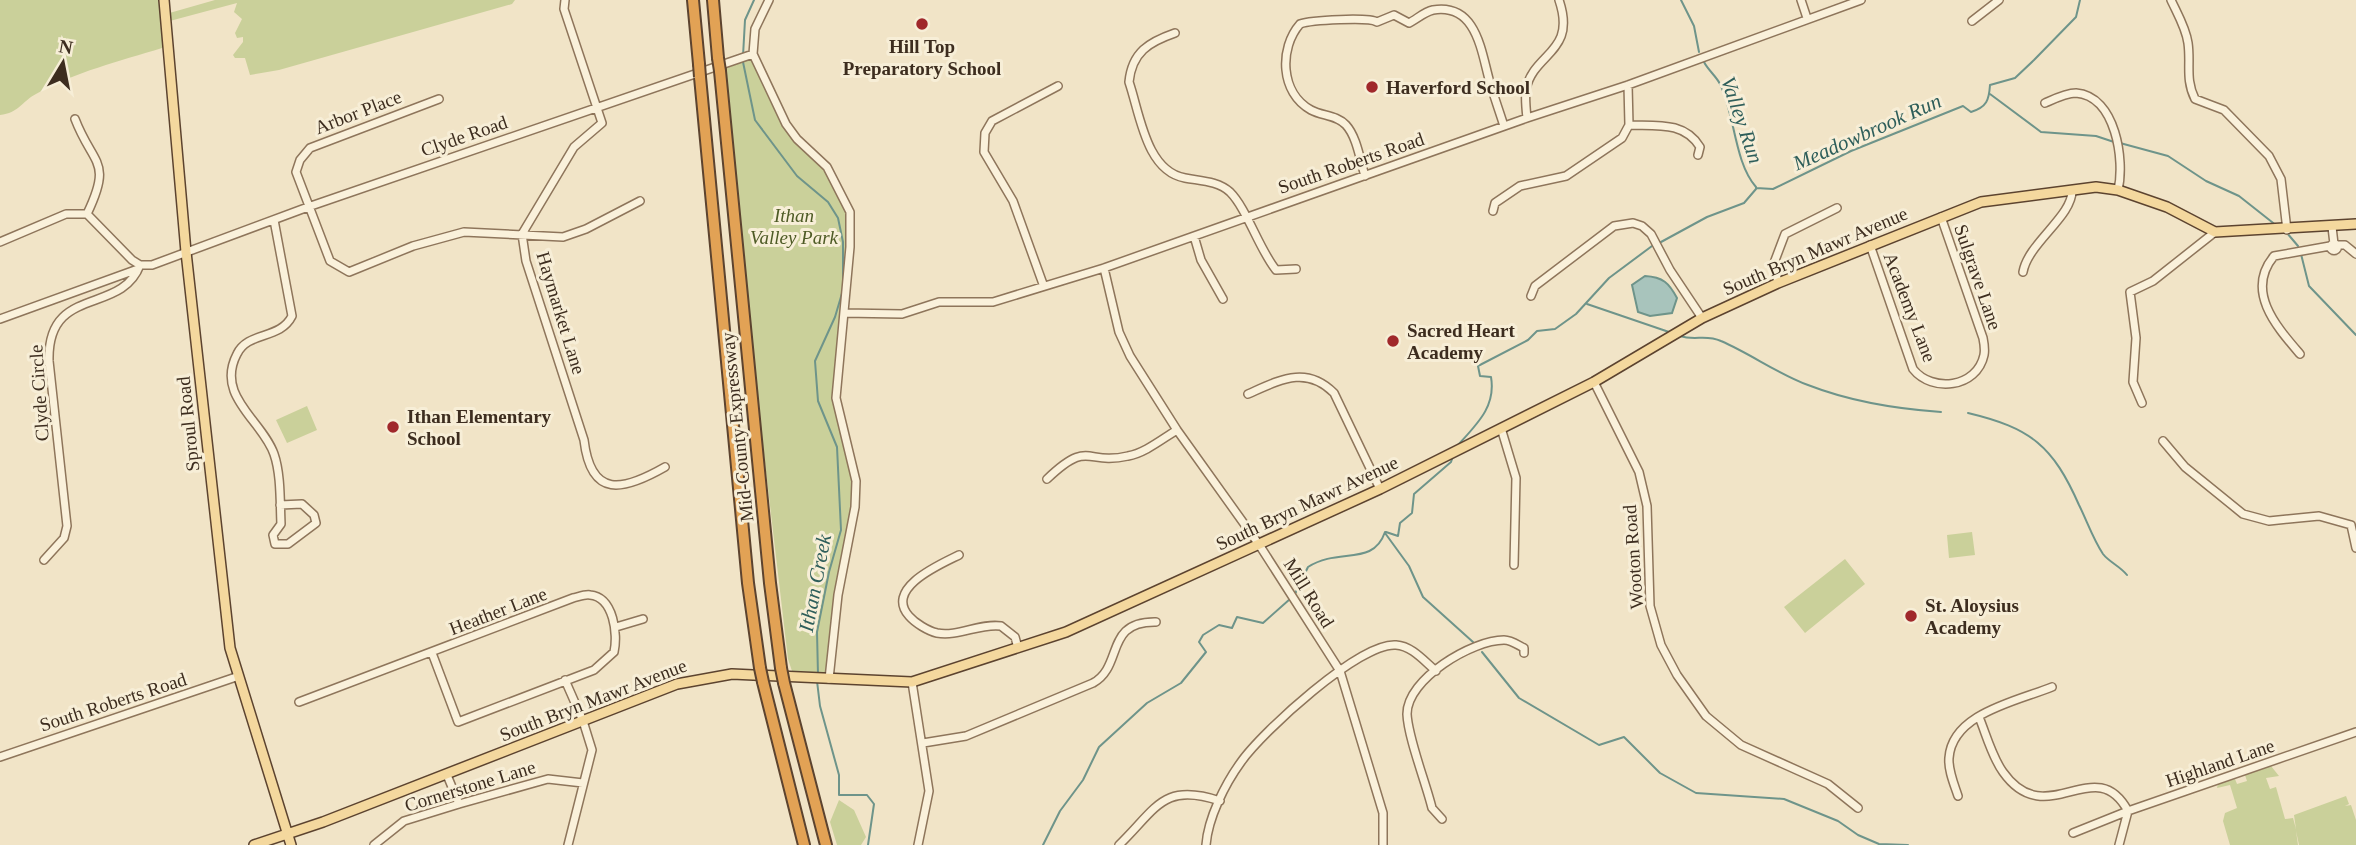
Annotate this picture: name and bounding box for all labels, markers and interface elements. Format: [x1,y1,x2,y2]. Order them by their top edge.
marker: Hill Top Preparatory School [914,16,930,32]
north arrow [28,28,98,98]
text: N [57,35,75,58]
place label: Hill Top Preparatory School [843,36,1001,79]
water label: Valley Run [1716,73,1768,167]
place label: Haverford School [1386,77,1530,98]
marker: Haverford School [1364,79,1380,95]
street label: Arbor Place [312,86,404,138]
water label: Meadowbrook Run [1788,89,1945,176]
street label: Clyde Road [418,111,511,161]
street label: South Roberts Road [1275,128,1427,198]
street label: South Bryn Mawr Avenue [1719,203,1911,299]
park label: Ithan Valley Park [750,205,839,248]
street label: Sulgrave Lane [1950,221,2006,333]
street label: Haymarket Lane [532,249,590,377]
street label: Academy Lane [1879,249,1941,365]
place label: Sacred Heart Academy [1407,320,1515,363]
street label: Mid-County Expressway [717,331,757,523]
marker: Sacred Heart Academy [1385,333,1401,349]
street label: Clyde Circle [25,344,53,442]
street label: Sproul Road [173,375,203,473]
place label: Ithan Elementary School [407,406,552,449]
marker: Ithan Elementary School [385,419,401,435]
street label: South Bryn Mawr Avenue [1213,452,1401,554]
street label: Wooton Road [1619,504,1647,610]
water label: Ithan Creek [794,531,836,635]
street label: Mill Road [1280,555,1339,632]
street label: Heather Lane [446,583,550,639]
place label: St. Aloysius Academy [1925,595,2019,638]
marker: St. Aloysius Academy [1903,608,1919,624]
street label: South Bryn Mawr Avenue [497,655,689,745]
street label: South Roberts Road [37,668,190,736]
street label: Highland Lane [2163,735,2277,791]
street label: Cornerstone Lane [402,756,538,816]

